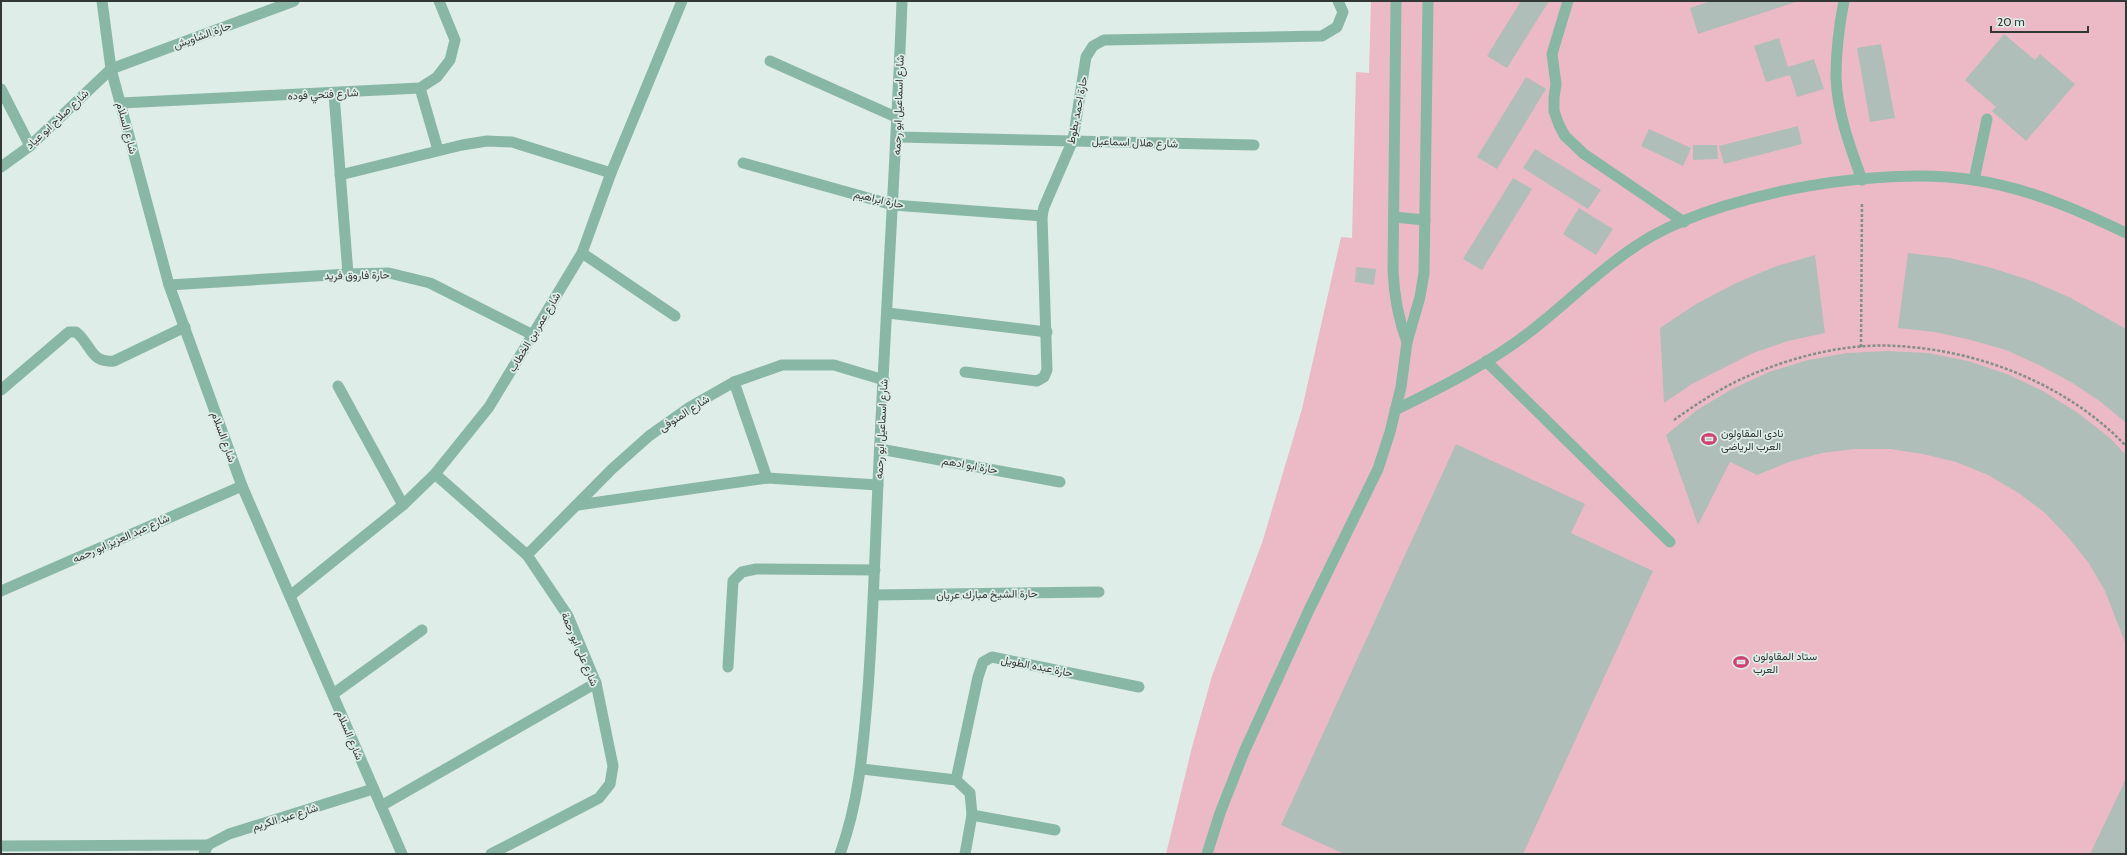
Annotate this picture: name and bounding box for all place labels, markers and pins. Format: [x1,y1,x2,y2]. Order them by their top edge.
place label: نادى المقاولون العرب الرياضى [1721,426,1783,453]
sports icon: نادى المقاولون العرب الرياضى [1700,430,1718,448]
place label: ستاد المقاولون العرب [1753,649,1818,676]
sports icon: ستاد المقاولون العرب [1732,653,1750,671]

